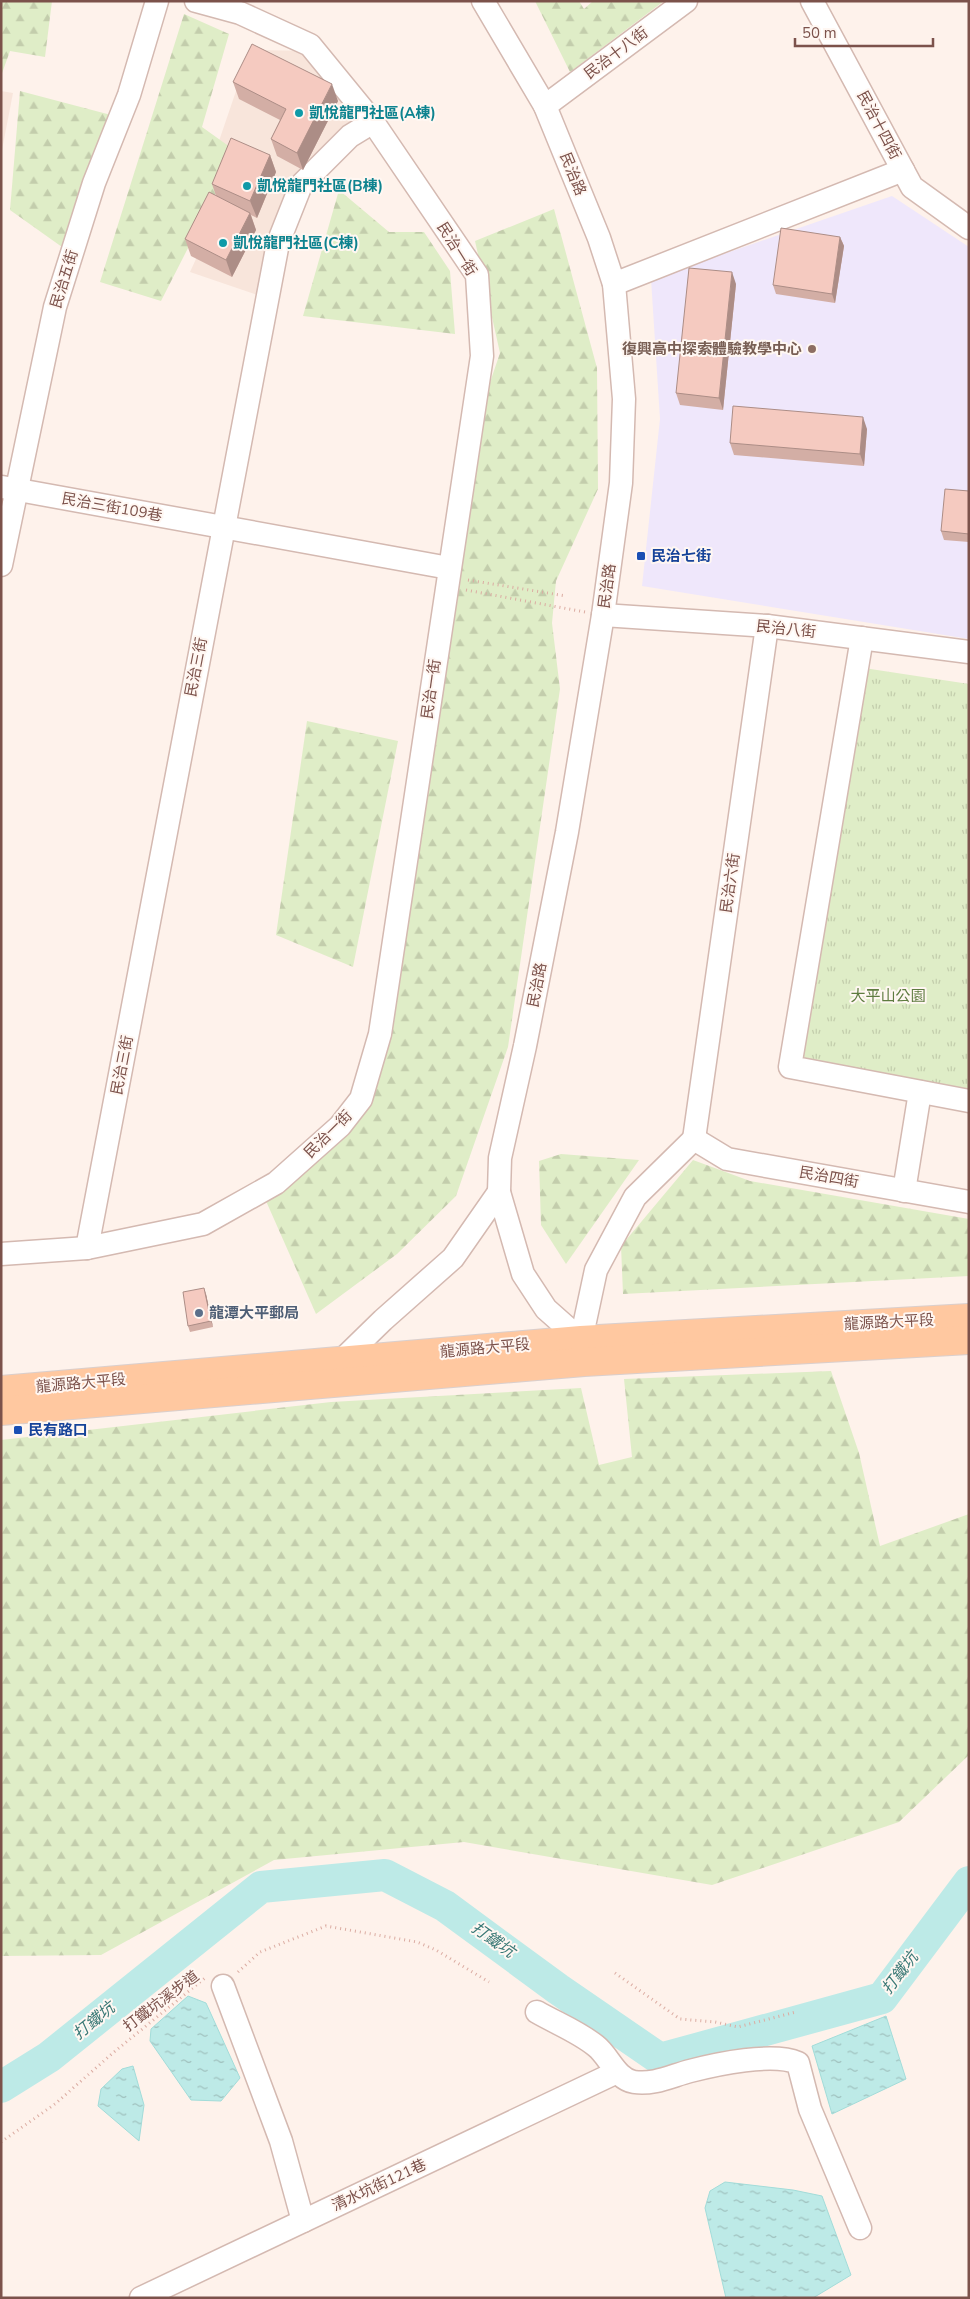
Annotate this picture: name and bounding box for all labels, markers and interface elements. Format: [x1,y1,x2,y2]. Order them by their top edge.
scale bar [795,15,932,47]
street label: 民治十八街 [580,22,652,84]
text: 50 m [802,23,837,43]
street label: 民治十四街 [853,87,905,163]
place label: 凱悅龍門社區(A棟) [309,103,436,123]
marker: 凱悅龍門社區(A棟) [293,107,305,119]
street label: 民治路 [555,149,591,199]
place label: 凱悅龍門社區(B棟) [257,176,383,196]
marker: 凱悅龍門社區(B棟) [241,180,253,192]
street label: 民治一街 [433,218,481,280]
place label: 凱悅龍門社區(C棟) [233,233,359,253]
marker: 凱悅龍門社區(C棟) [217,237,229,249]
street label: 民治五街 [46,247,82,311]
place label: 復興高中探索體驗教學中心 [622,339,802,359]
marker: 復興高中探索體驗教學中心 [806,343,818,355]
street label: 民治三街109巷 [60,488,164,526]
place label: 民治七街 [651,546,711,566]
marker: 民治七街 [635,550,647,562]
street label: 民治路 [594,562,620,610]
street label: 民治八街 [755,616,817,642]
street label: 民治三街 [180,636,212,698]
street label: 民治一街 [417,658,445,720]
street label: 民治六街 [716,852,744,914]
street label: 民治路 [523,961,551,1009]
park label: 大平山公園 [850,986,926,1006]
street label: 民治三街 [106,1034,138,1096]
street label: 民治一街 [300,1106,356,1162]
street label: 民治四街 [798,1162,860,1192]
place label: 龍潭大平郵局 [209,1303,299,1323]
marker: 龍潭大平郵局 [193,1307,205,1319]
street label: 龍源路大平段 [844,1310,934,1334]
street label: 龍源路大平段 [439,1334,531,1362]
street label: 龍源路大平段 [35,1369,127,1397]
place label: 民有路口 [28,1420,88,1440]
marker: 民有路口 [12,1424,24,1436]
water label: 打鐵坑 [467,1917,521,1964]
water label: 打鐵坑 [877,1946,925,1999]
street label: 打鐵坑溪步道 [119,1966,203,2036]
water label: 打鐵坑 [68,1996,121,2045]
street label: 清水坑街121巷 [329,2154,429,2216]

